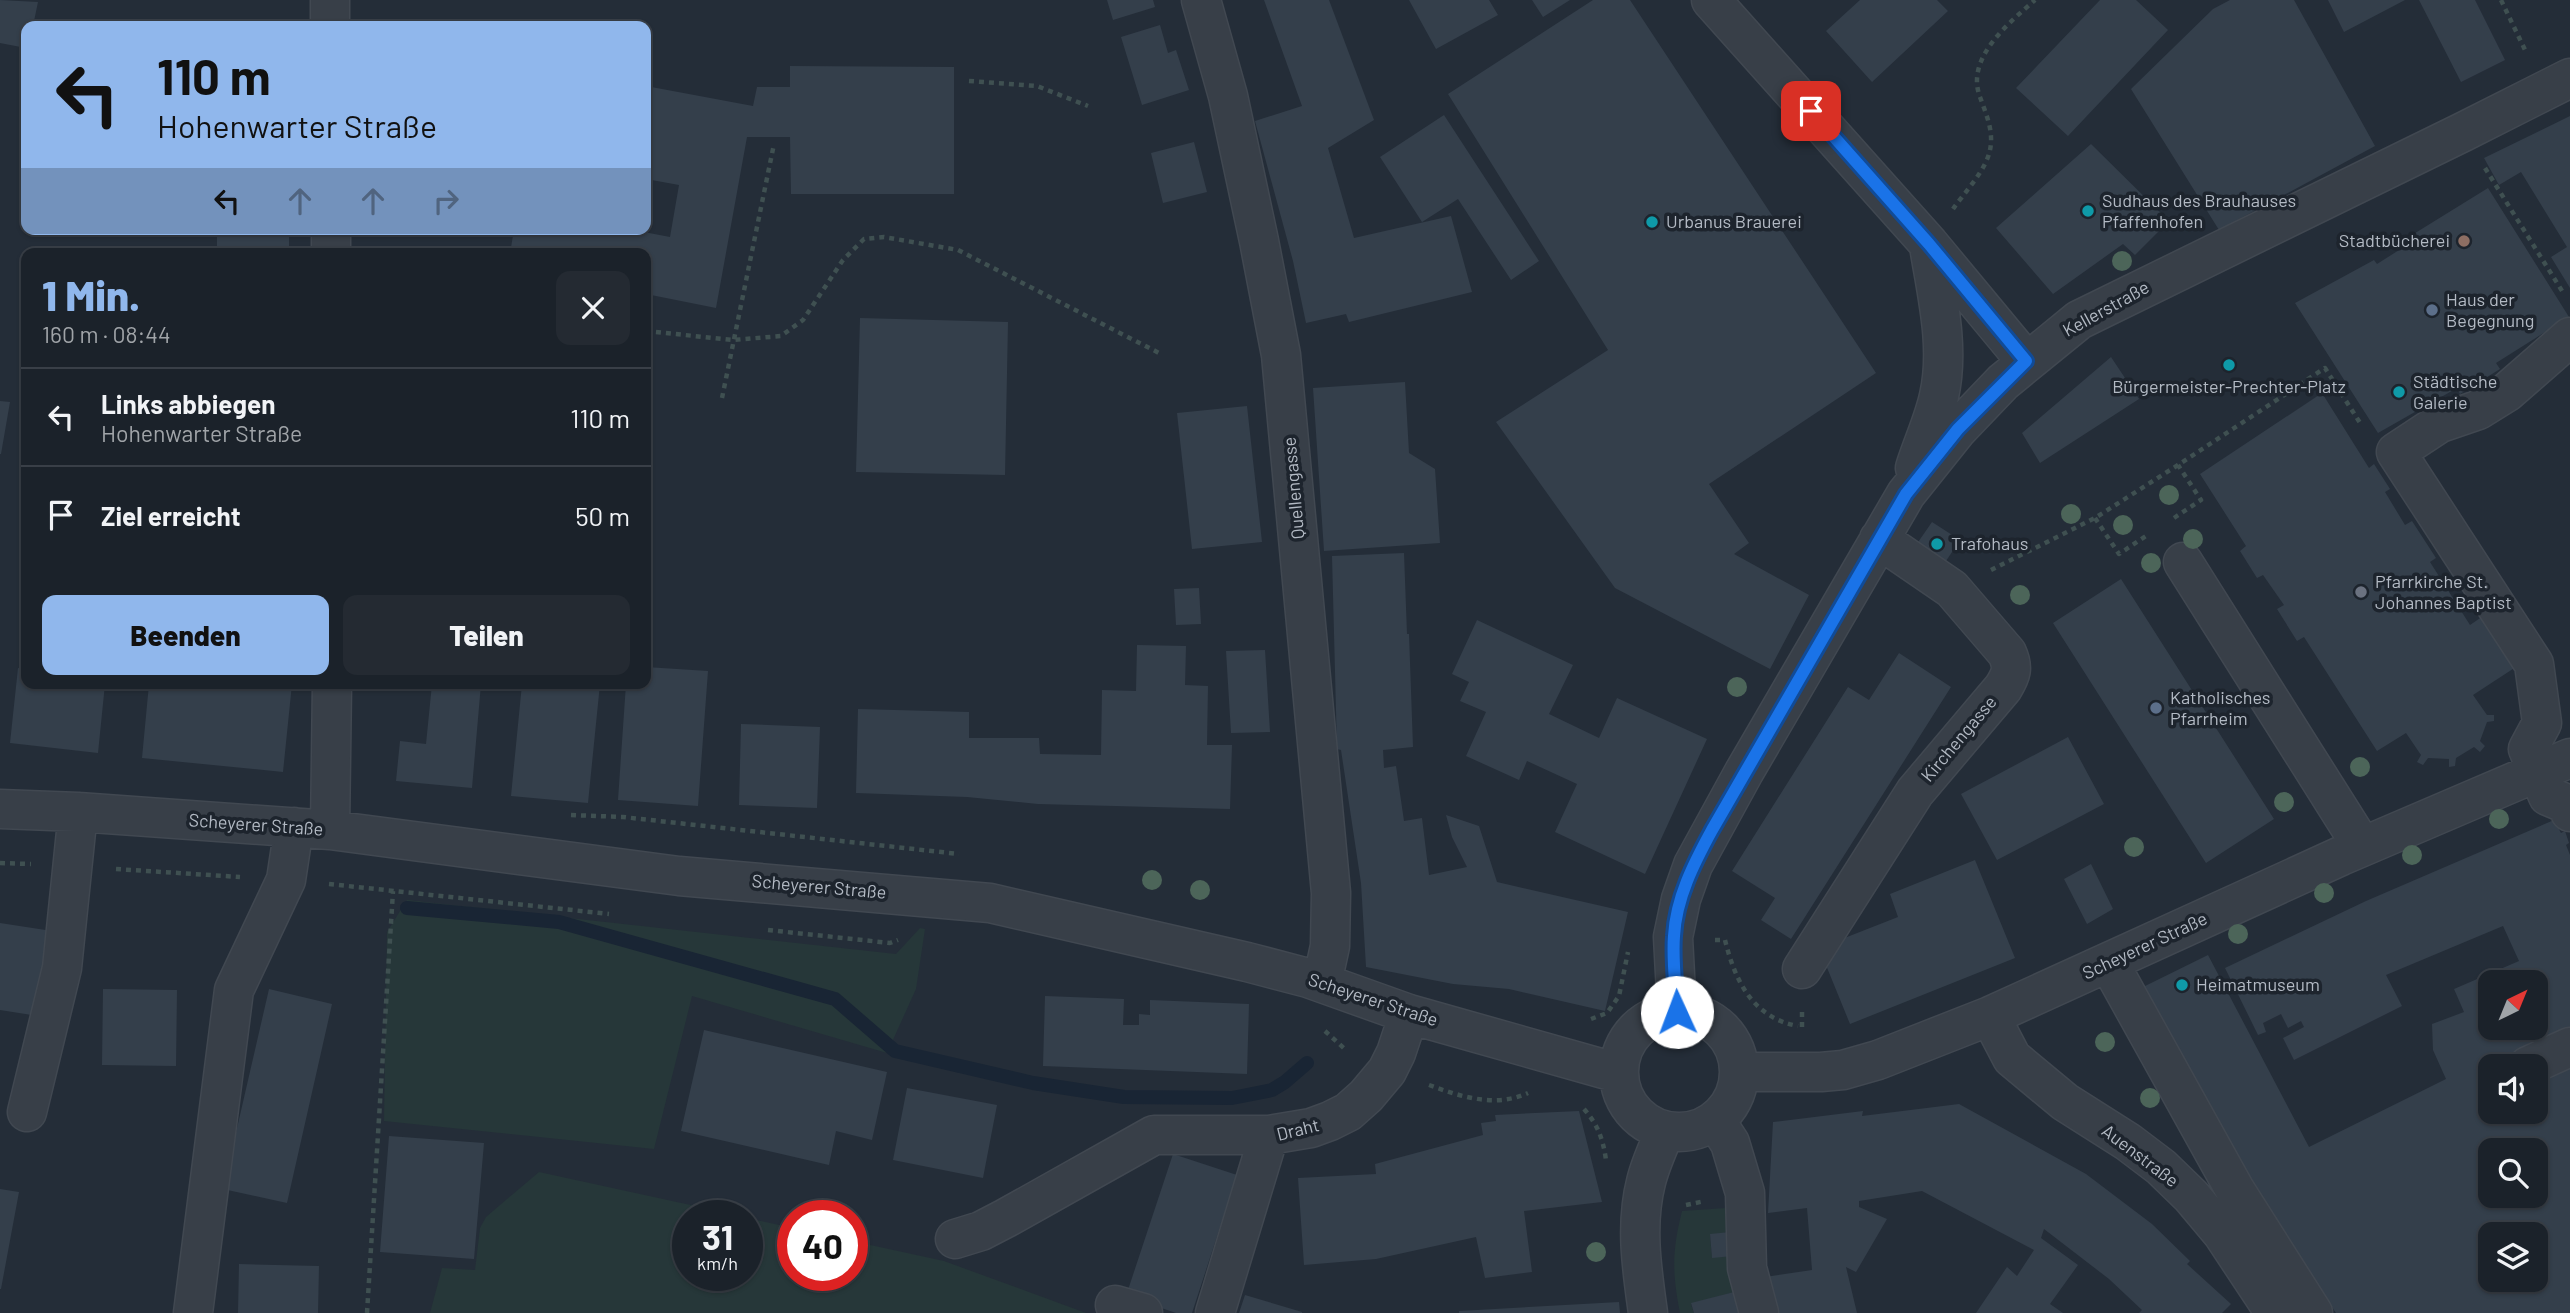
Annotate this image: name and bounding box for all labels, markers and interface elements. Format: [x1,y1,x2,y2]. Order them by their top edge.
text: 110 m [157,46,271,105]
icon: left [42,49,133,140]
pin [1781,81,1841,141]
icon: arrive [1792,92,1830,130]
text: Hohenwarter Straße [157,106,437,144]
icon: left [208,182,246,220]
icon: ahead [281,182,319,220]
icon: ahead [354,182,392,220]
icon: right [427,182,465,220]
place label: Sudhaus des Brauhauses Pfaffenhofen [2102,189,2296,232]
marker: Sudhaus des Brauhauses Pfaffenhofen [2080,203,2096,219]
place label: Urbanus Brauerei [1666,210,1802,232]
marker: Urbanus Brauerei [1644,214,1660,230]
place label: Stadtbücherei [2339,229,2450,251]
marker: Stadtbücherei [2456,233,2472,249]
text: 1 Min. [42,269,140,319]
button: close [556,271,630,345]
street label: Kellerstraße [2059,275,2152,341]
place label: Haus der Begegnung [2446,288,2534,331]
marker: Haus der Begegnung [2424,302,2440,318]
text: 160 m · 08:44 [42,320,171,348]
marker: Bürgermeister-Prechter-Platz [2221,357,2237,373]
place label: Städtische Galerie [2413,370,2497,413]
place label: Bürgermeister-Prechter-Platz [2112,375,2346,397]
marker: Städtische Galerie [2391,384,2407,400]
text: Links abbiegen [101,388,275,419]
icon: left [42,398,80,436]
text: 110 m [570,402,630,433]
text: Hohenwarter Straße [101,419,302,447]
street label: Quellengasse [1278,436,1308,540]
icon: arrive [42,496,80,534]
text: Ziel erreicht [101,500,241,531]
text: 50 m [575,500,630,531]
place label: Trafohaus [1951,532,2029,554]
marker: Trafohaus [1929,536,1945,552]
place label: Pfarrkirche St. Johannes Baptist [2375,570,2512,613]
marker: Pfarrkirche St. Johannes Baptist [2353,584,2369,600]
button: Beenden [42,595,329,675]
button: Teilen [343,595,630,675]
place label: Katholisches Pfarrheim [2170,686,2270,729]
street label: Kirchengasse [1916,691,2001,786]
marker: Katholisches Pfarrheim [2148,700,2164,716]
street label: Scheyerer Straße [188,808,324,840]
street label: Scheyerer Straße [751,869,887,903]
street label: Scheyerer Straße [2079,907,2210,984]
street label: Scheyerer Straße [1306,968,1441,1030]
north arrow [2478,970,2548,1040]
map controls [2478,970,2548,1292]
place label: Heimatmuseum [2196,973,2320,995]
position arrow [1640,975,1714,1049]
marker: Heimatmuseum [2174,977,2190,993]
button: sound [2478,1054,2548,1124]
street label: Draht [1274,1113,1321,1145]
street label: Auenstraße [2098,1119,2183,1191]
button: search [2478,1138,2548,1208]
speed limit sign: 40 [777,1200,868,1291]
text: 31 [702,1215,733,1257]
button: layers [2478,1222,2548,1292]
text: km/h [697,1252,738,1274]

